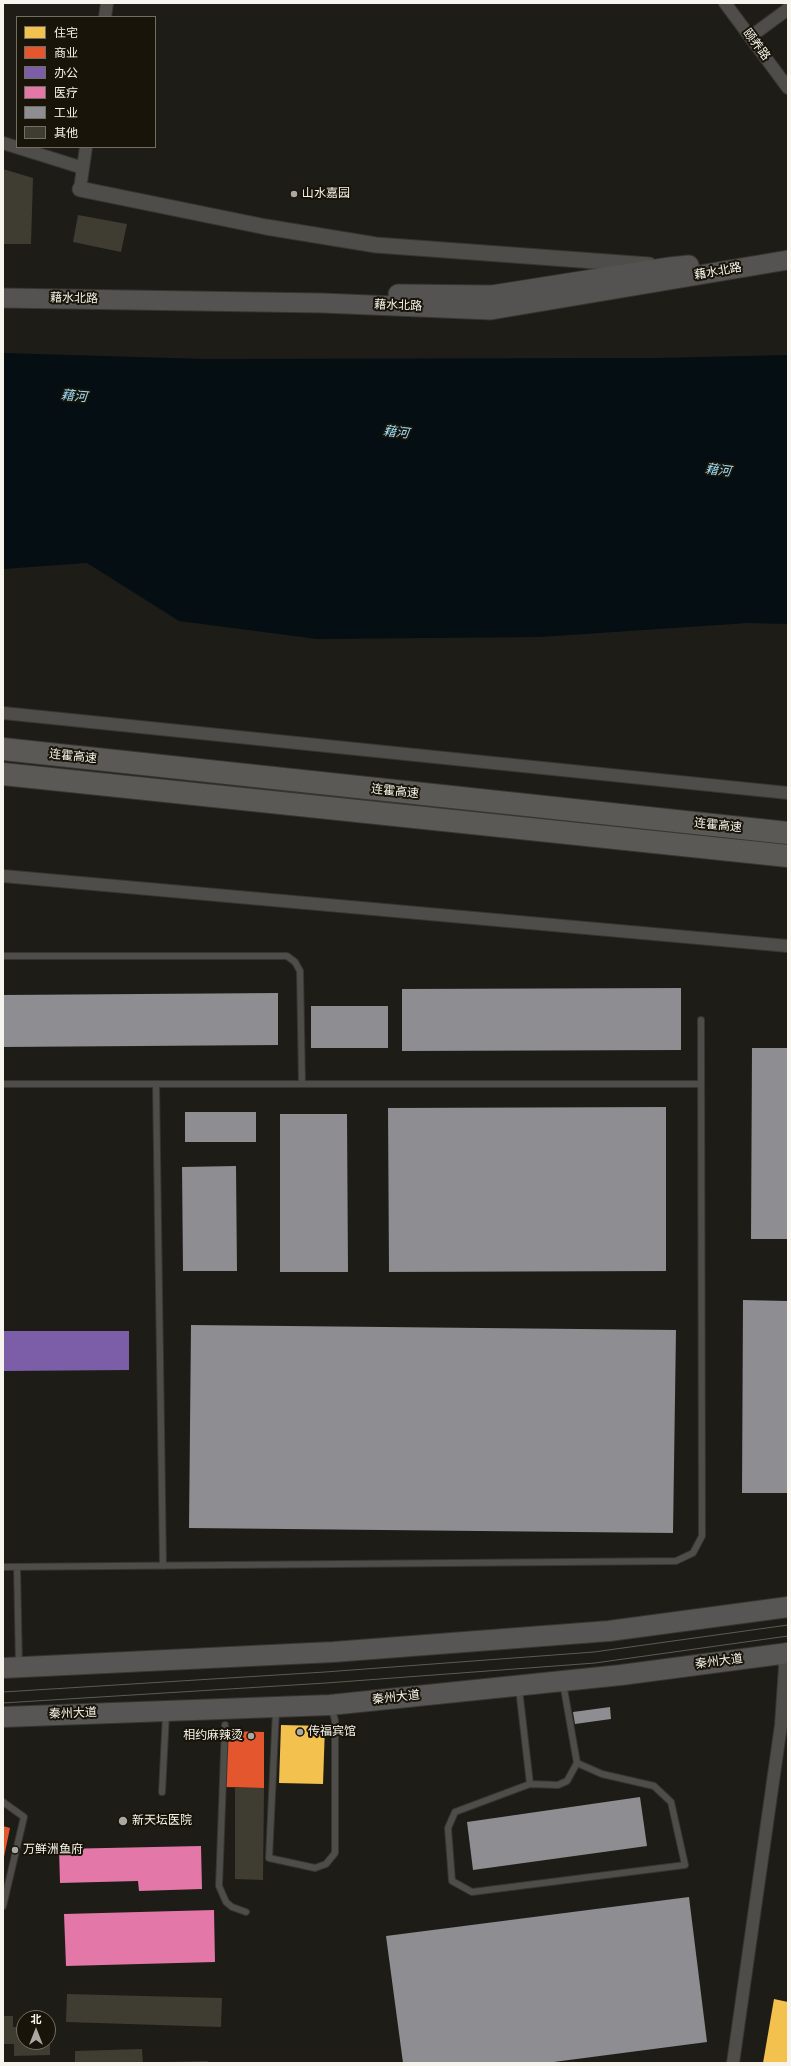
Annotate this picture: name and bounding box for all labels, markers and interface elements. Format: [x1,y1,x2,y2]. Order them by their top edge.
legend [16,16,156,148]
text: 住宅 [54,24,78,41]
street label: 颐养路 [739,26,773,64]
text: 商业 [54,44,78,61]
text: 办公 [54,64,78,81]
text: 医疗 [54,84,78,101]
text: 工业 [54,104,78,121]
text: 其他 [54,124,78,141]
place label: 山水嘉园 [302,187,350,201]
marker: 山水嘉园 [289,189,299,199]
street label: 藉水北路 [693,261,743,283]
street label: 藉水北路 [50,291,98,307]
street label: 藉水北路 [374,298,422,314]
water label: 藉河 [60,388,88,406]
water label: 藉河 [382,424,410,442]
water label: 藉河 [704,462,732,480]
street label: 连霍高速 [48,747,98,767]
street label: 连霍高速 [370,782,420,802]
street label: 连霍高速 [693,816,743,836]
street label: 秦州大道 [694,1652,744,1672]
street label: 秦州大道 [371,1688,421,1708]
street label: 秦州大道 [49,1706,97,1722]
place label: 传福宾馆 [308,1725,356,1739]
marker: 传福宾馆 [295,1727,305,1737]
place label: 相约麻辣烫 [183,1729,243,1743]
marker: 相约麻辣烫 [246,1731,256,1741]
place label: 新天坛医院 [132,1814,192,1828]
marker: 新天坛医院 [117,1815,129,1827]
place label: 万鲜洲鱼府 [23,1843,83,1857]
marker: 万鲜洲鱼府 [10,1845,20,1855]
north arrow [16,2010,56,2050]
text: 北 [31,2011,42,2027]

